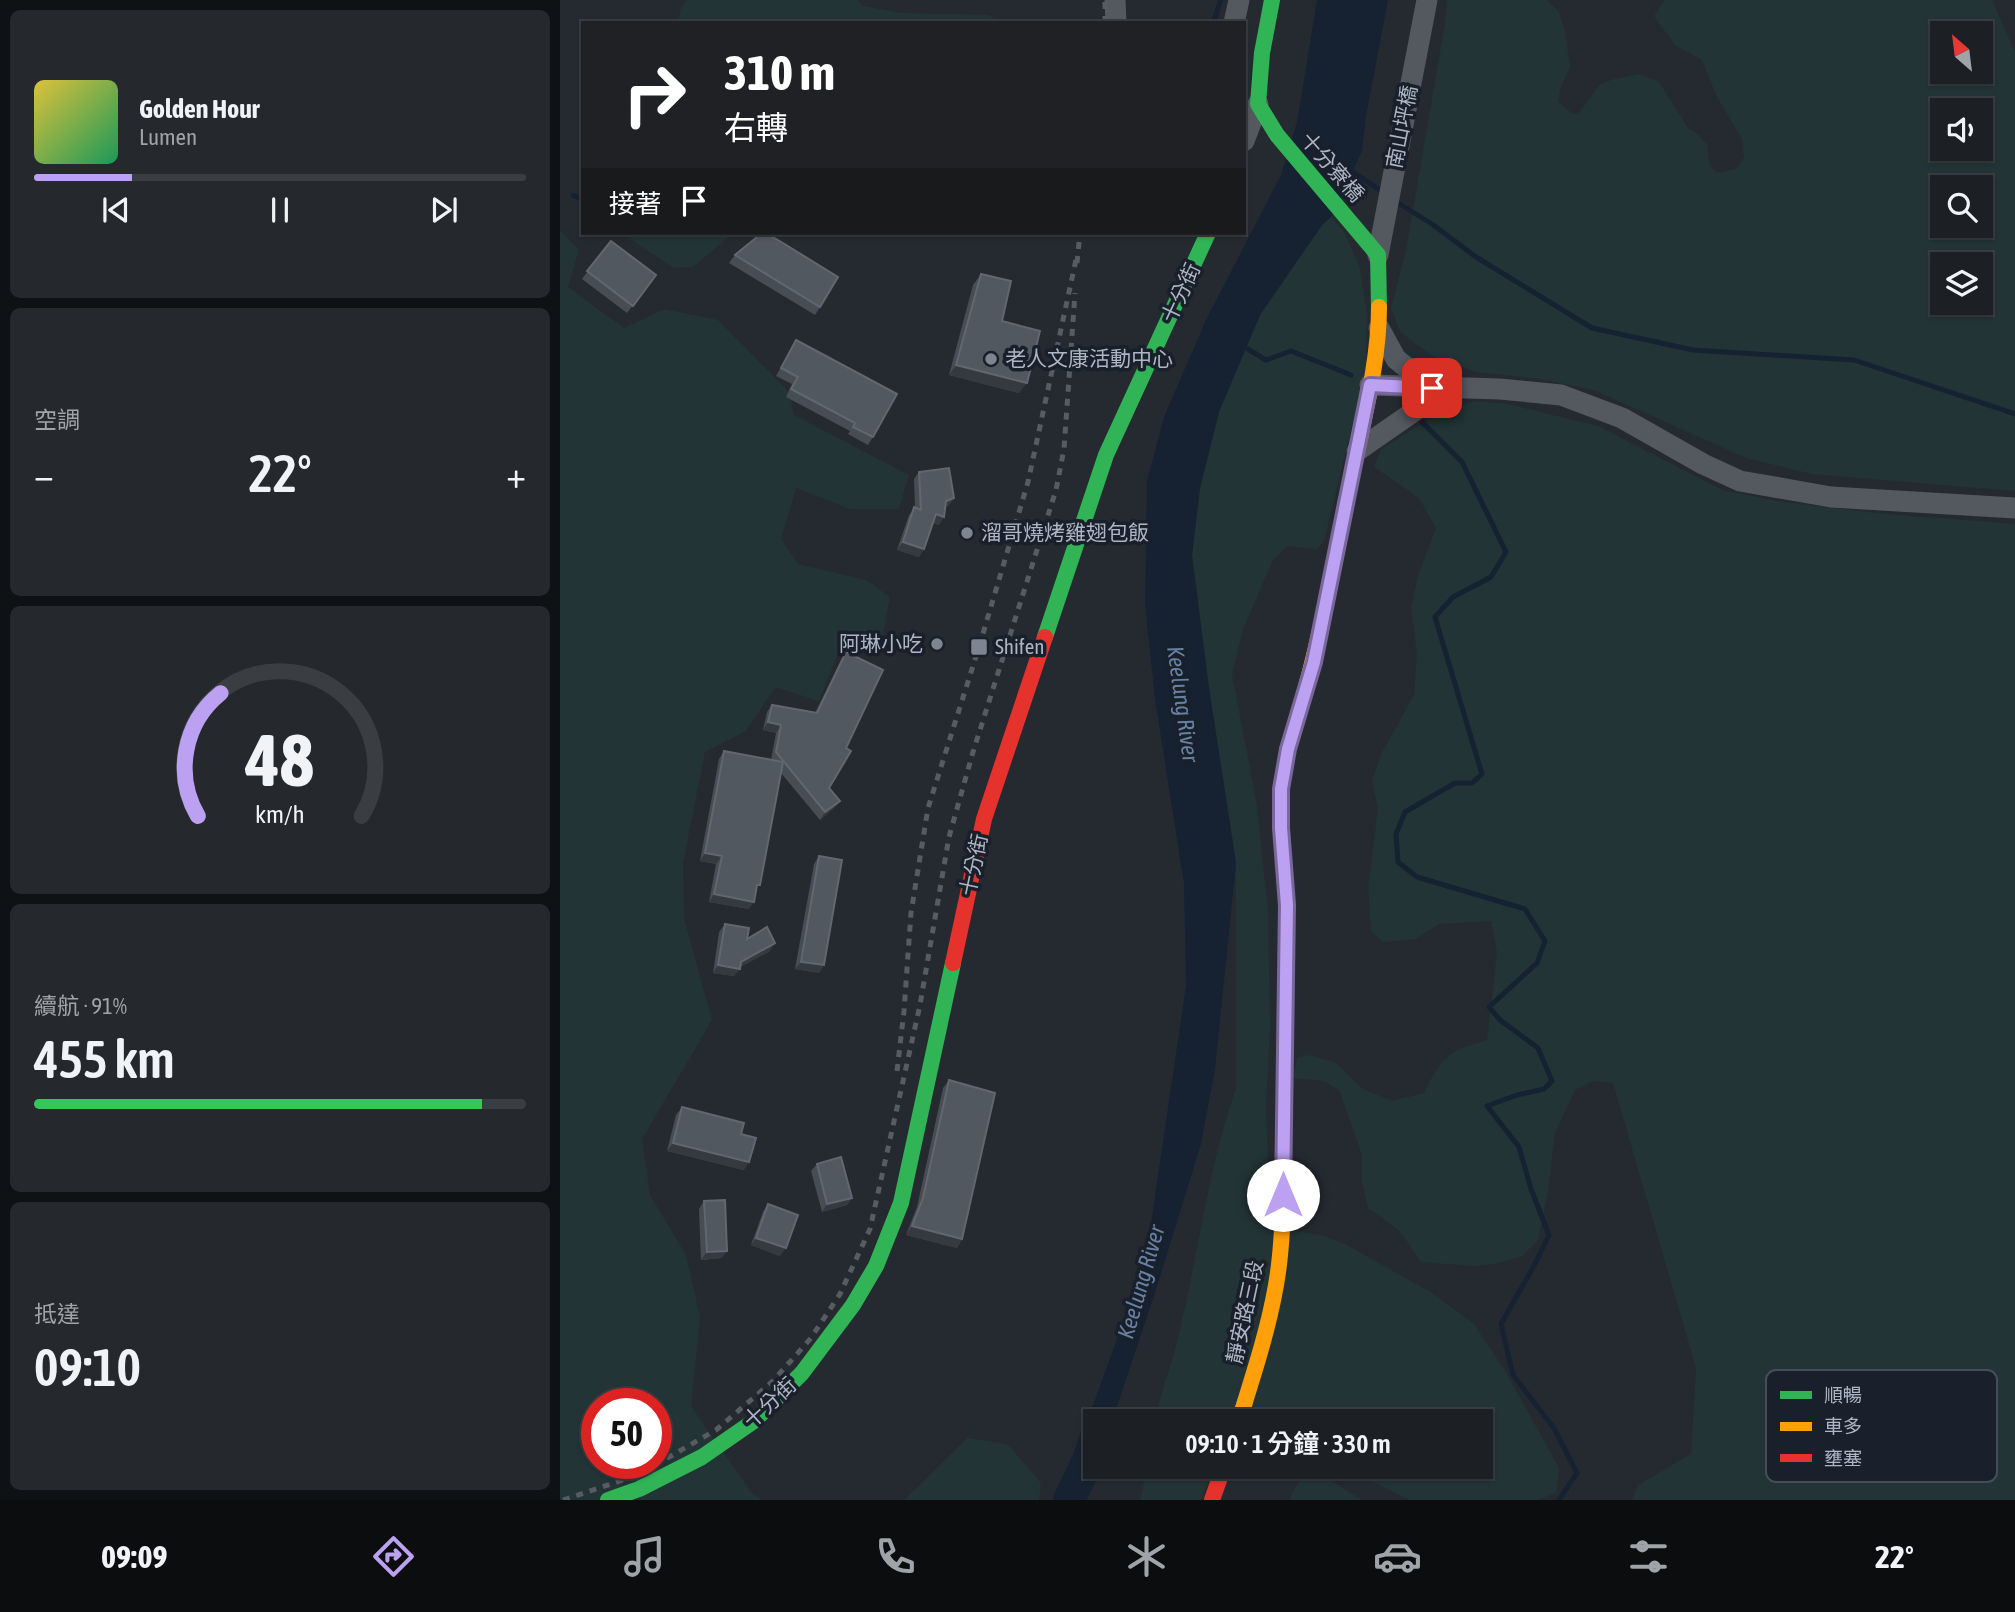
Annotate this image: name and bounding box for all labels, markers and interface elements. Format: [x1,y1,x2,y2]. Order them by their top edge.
north arrow [1930,21,1993,84]
map controls [1930,21,1993,315]
text: 310 m [724,44,835,100]
icon: right [609,49,700,140]
street label: 南山坪橋 [1381,83,1421,170]
text: Golden Hour [139,94,259,124]
button: sound [1930,98,1993,161]
text: 右轉 [724,109,788,146]
text: Lumen [139,124,197,150]
street label: 十分寮橋 [1296,127,1369,206]
button: search [1930,175,1993,238]
icon: arrive [675,182,713,220]
text: 接著 [609,189,661,219]
icon: previous [97,191,135,229]
icon: pause [261,191,299,229]
icon: next [425,191,463,229]
button: layers [1930,252,1993,315]
street label: 十分街 [1156,259,1204,326]
place label: 老人文康活動中心 [1005,346,1173,370]
marker: 老人文康活動中心 [983,351,999,367]
pin [1402,358,1462,418]
icon: arrive [1413,369,1451,407]
text: 空調 [34,407,80,433]
text: 22° [248,443,312,503]
text: − [34,453,54,496]
text: + [506,453,526,496]
place label: 溜哥燒烤雞翅包飯 [981,520,1149,544]
marker: 溜哥燒烤雞翅包飯 [959,525,975,541]
place label: 阿琳小吃 [839,631,923,655]
place label: Shifen [995,634,1044,658]
marker: 阿琳小吃 [929,636,945,652]
marker: Shifen [969,637,989,657]
water label: Keelung River [1162,644,1204,765]
text: 48 [245,718,314,801]
text: km/h [255,800,305,828]
street label: 十分街 [955,831,991,898]
text: 續航 · 91% [34,993,127,1019]
text: 455 km [34,1029,175,1089]
position arrow [1246,1158,1320,1232]
water label: Keelung River [1112,1221,1170,1342]
street label: 靜安路三段 [1221,1258,1267,1366]
text: 抵達 [34,1301,80,1327]
text: 09:10 [34,1337,141,1397]
legend [1766,1370,1997,1482]
street label: 十分街 [738,1372,801,1433]
text: 順暢 [1824,1384,1862,1406]
speed limit sign: 50 [581,1388,672,1479]
text: 車多 [1824,1415,1862,1437]
text: 09:10 · 1 分鐘 · 330 m [1185,1429,1391,1459]
text: 壅塞 [1824,1447,1862,1469]
icon: directions [369,1532,418,1581]
icon: music [620,1532,669,1581]
icon: phone [871,1532,920,1581]
icon: climate [1122,1532,1171,1581]
icon: car [1373,1532,1422,1581]
icon: filters [1624,1532,1673,1581]
text: 09:09 [101,1538,167,1575]
text: 22° [1875,1538,1914,1575]

